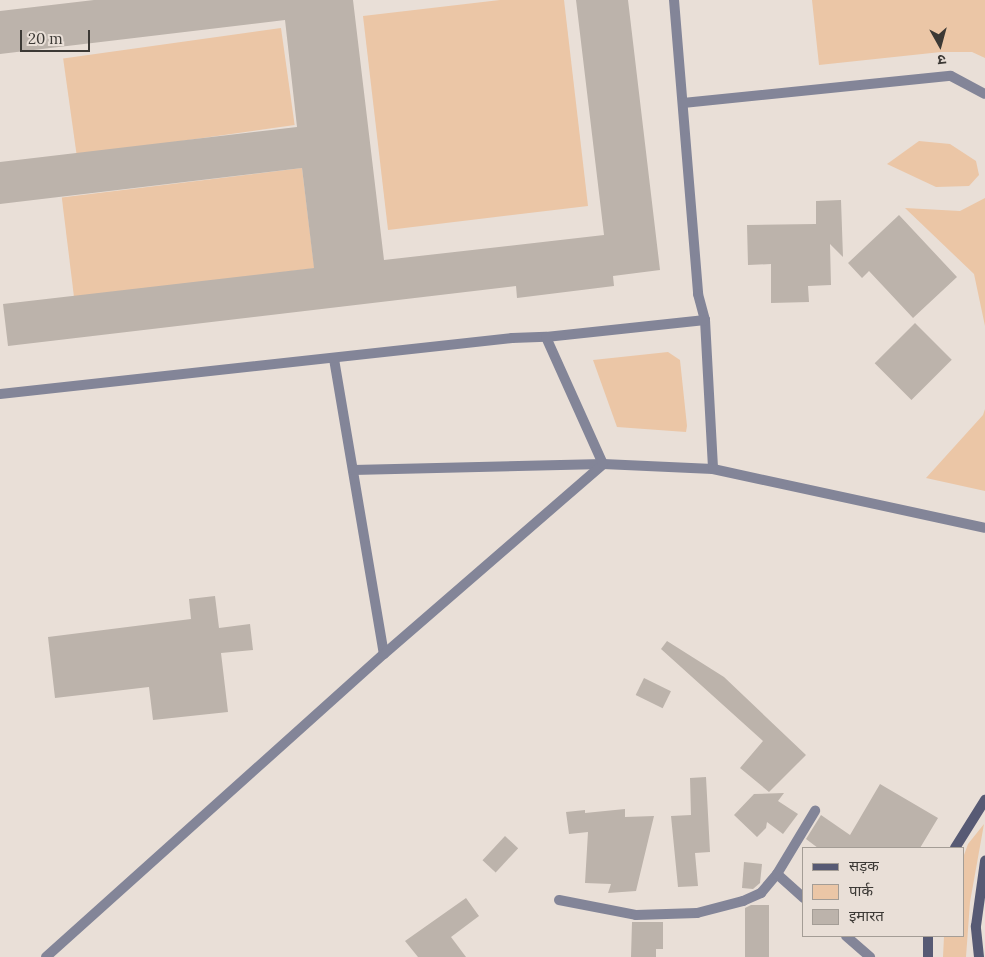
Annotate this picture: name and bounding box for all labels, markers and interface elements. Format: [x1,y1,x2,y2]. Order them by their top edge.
scale bar [22,20,92,52]
north arrow [915,20,965,70]
text: 20 m [28,29,63,48]
text: उ [937,50,947,69]
legend [802,847,965,937]
text: सड़क [849,856,879,875]
text: पार्क [849,881,873,900]
text: इमारत [849,906,884,925]

